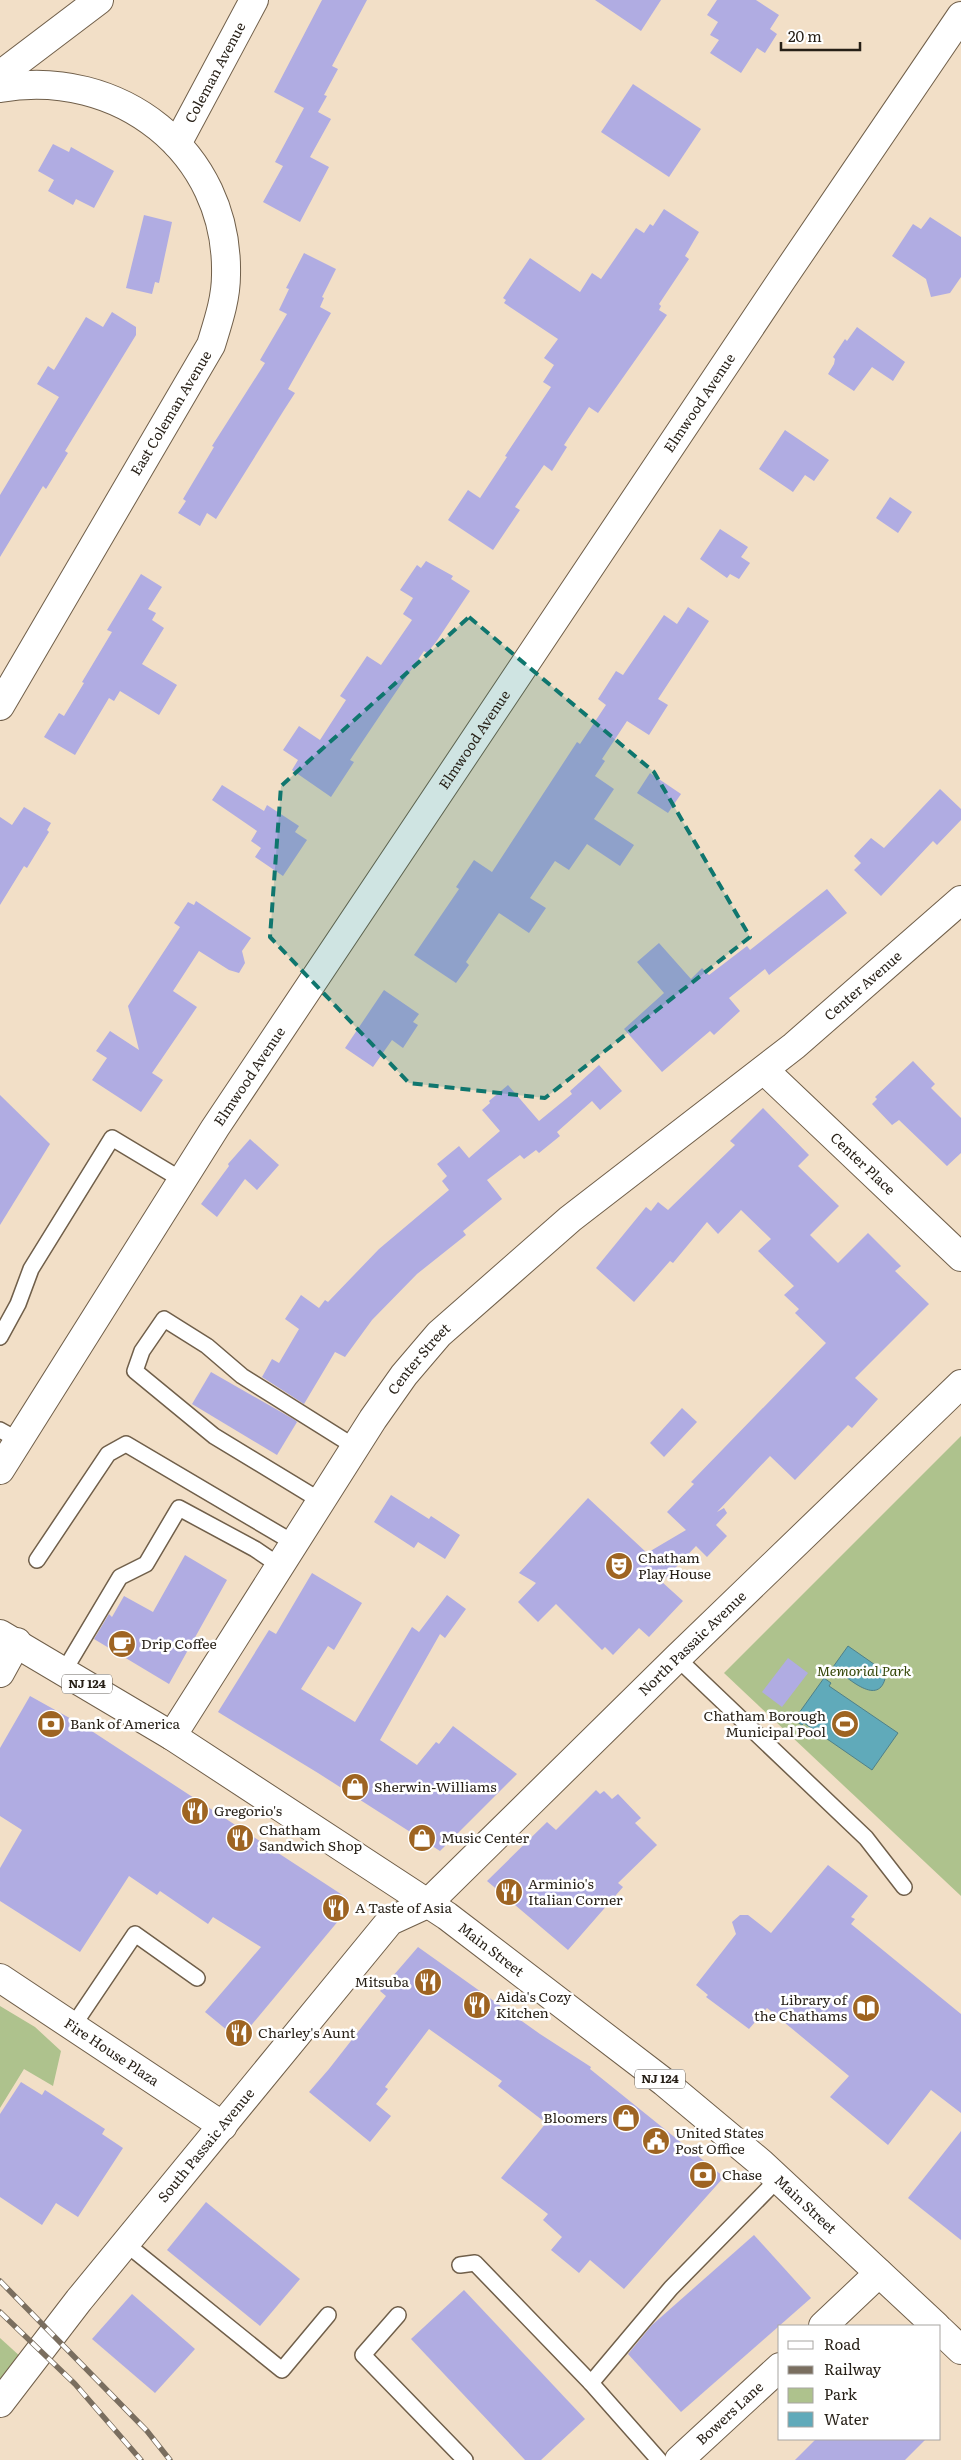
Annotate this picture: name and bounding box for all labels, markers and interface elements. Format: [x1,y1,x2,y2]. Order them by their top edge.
street label: Coleman Avenue [179,18,249,126]
scale bar [781,20,860,52]
text: 20 m [788,24,822,47]
street label: East Coleman Avenue [125,346,215,479]
street label: Elmwood Avenue [658,349,739,456]
street label: Elmwood Avenue [433,686,514,793]
street label: Center Avenue [819,945,905,1024]
street label: Elmwood Avenue [208,1022,289,1129]
street label: Center Place [826,1127,900,1199]
street label: Center Street [382,1318,454,1398]
place label: Chatham Play House [638,1547,711,1583]
theatre icon: Chatham Play House [604,1551,634,1581]
street label: North Passaic Avenue [633,1586,750,1700]
cafe icon: Drip Coffee [107,1629,137,1659]
place label: Drip Coffee [141,1633,217,1653]
park label: Memorial Park [817,1660,911,1680]
road number: NJ 124 [62,1675,112,1694]
place label: Chatham Borough Municipal Pool [704,1705,826,1741]
bank icon: Bank of America [36,1709,66,1739]
sports icon: Chatham Borough Municipal Pool [830,1709,860,1739]
place label: Bank of America [70,1713,181,1733]
shop icon: Sherwin-Williams [340,1772,370,1802]
place label: Sherwin-Williams [374,1776,497,1796]
restaurant icon: Gregorio's [180,1796,210,1826]
place label: Gregorio's [214,1800,282,1820]
place label: Chatham Sandwich Shop [259,1819,362,1855]
restaurant icon: Chatham Sandwich Shop [225,1823,255,1853]
shop icon: Music Center [407,1823,437,1853]
place label: Music Center [441,1827,529,1847]
place label: Arminio's Italian Corner [528,1873,623,1909]
restaurant icon: Arminio's Italian Corner [494,1877,524,1907]
restaurant icon: A Taste of Asia [321,1893,351,1923]
place label: A Taste of Asia [355,1897,452,1917]
street label: Main Street [454,1917,529,1981]
restaurant icon: Mitsuba [413,1967,443,1997]
place label: Mitsuba [355,1971,409,1991]
place label: Aida's Cozy Kitchen [496,1986,572,2022]
place label: Library of the Chathams [754,1989,849,2025]
restaurant icon: Aida's Cozy Kitchen [462,1990,492,2020]
library icon: Library of the Chathams [851,1993,881,2023]
street label: Fire House Plaza [61,2013,164,2090]
restaurant icon: Charley's Aunt [224,2018,254,2048]
place label: Charley's Aunt [258,2022,356,2042]
road number: NJ 124 [635,2070,685,2088]
street label: South Passaic Avenue [152,2083,258,2206]
shop icon: Bloomers [611,2103,641,2133]
place label: Bloomers [543,2107,607,2127]
place label: United States Post Office [675,2122,764,2158]
public building icon: United States Post Office [641,2126,671,2156]
bank icon: Chase [688,2160,718,2190]
place label: Chase [722,2164,762,2184]
street label: Main Street [771,2170,842,2238]
legend [778,2325,941,2440]
text: Road [824,2332,860,2355]
text: Railway [824,2357,882,2380]
street label: Bowers Lane [691,2376,767,2449]
text: Park [824,2382,858,2405]
text: Water [824,2407,869,2430]

